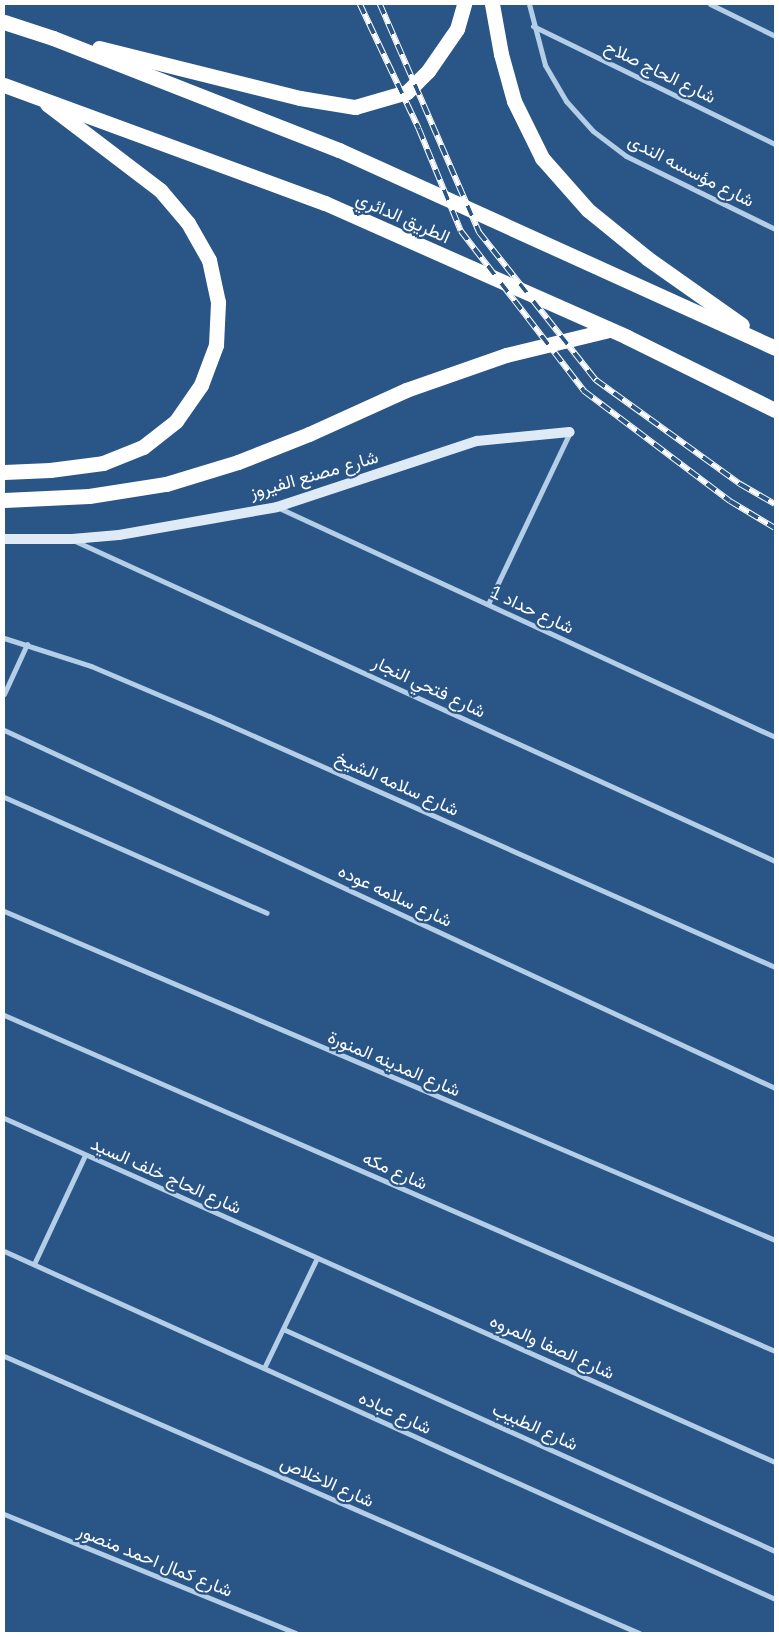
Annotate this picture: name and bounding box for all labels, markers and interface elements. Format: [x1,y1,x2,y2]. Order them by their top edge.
street label: شارع الحاج صلاح [601,36,719,108]
street label: شارع مؤسسه الندى [624,130,758,212]
street label: الطريق الدائري [353,188,453,248]
street label: شارع مصنع الفيروز [247,446,381,504]
street label: شارع حداد 1 [487,581,577,639]
street label: شارع فتحي النجار [369,651,489,723]
street label: شارع سلامه الشيخ [332,747,462,821]
street label: شارع سلامه عوده [335,860,455,932]
street label: شارع المدينه المنورة [324,1026,464,1102]
street label: شارع الحاج خلف السيد [87,1133,245,1219]
street label: شارع مكه [359,1147,431,1195]
street label: شارع الصفا والمروه [486,1310,618,1384]
street label: شارع عباده [355,1387,435,1439]
street label: شارع الطبيب [489,1399,581,1455]
street label: شارع الاخلاص [277,1452,377,1512]
street label: شارع كمال احمد منصور [75,1520,235,1602]

